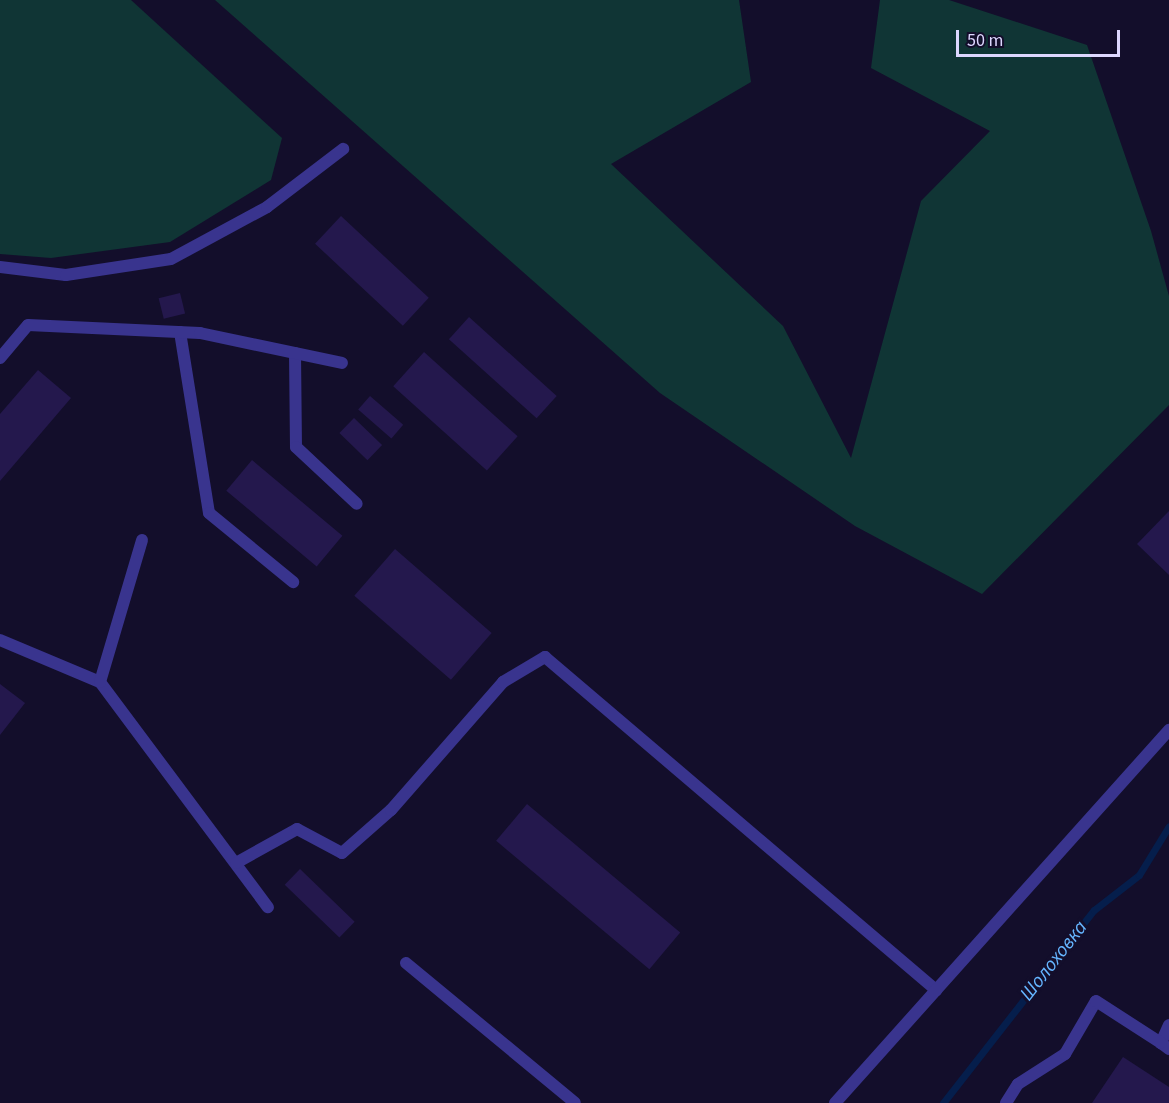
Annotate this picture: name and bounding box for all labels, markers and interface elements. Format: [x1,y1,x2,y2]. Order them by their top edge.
scale bar [959,18,1122,56]
text: 50 m [967,28,1003,53]
water label: Шолоховка [1015,916,1093,1006]

